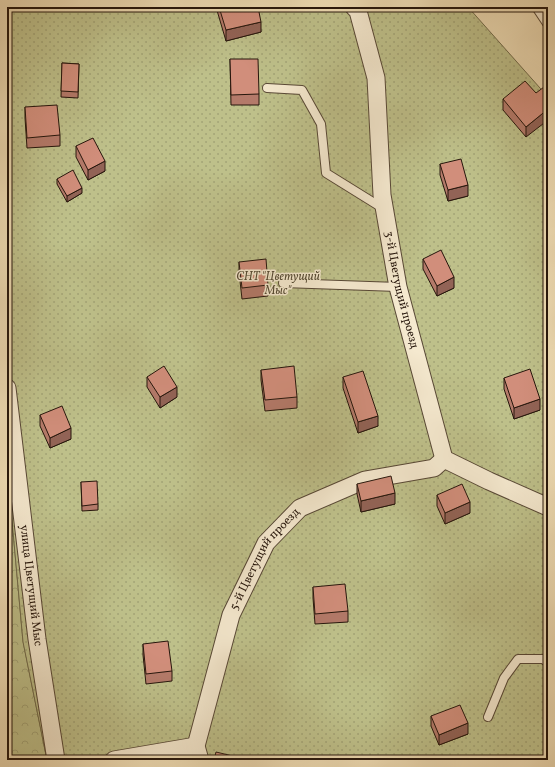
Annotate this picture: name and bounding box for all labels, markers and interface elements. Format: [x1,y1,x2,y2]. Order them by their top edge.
street label: 3-й Цветущий проезд [380,230,422,351]
park label: СНТ "Цветущий Мыс" [236,269,320,299]
street label: 5-й Цветущий проезд [226,505,304,613]
street label: улица Цветущий Мыс [15,524,46,647]

